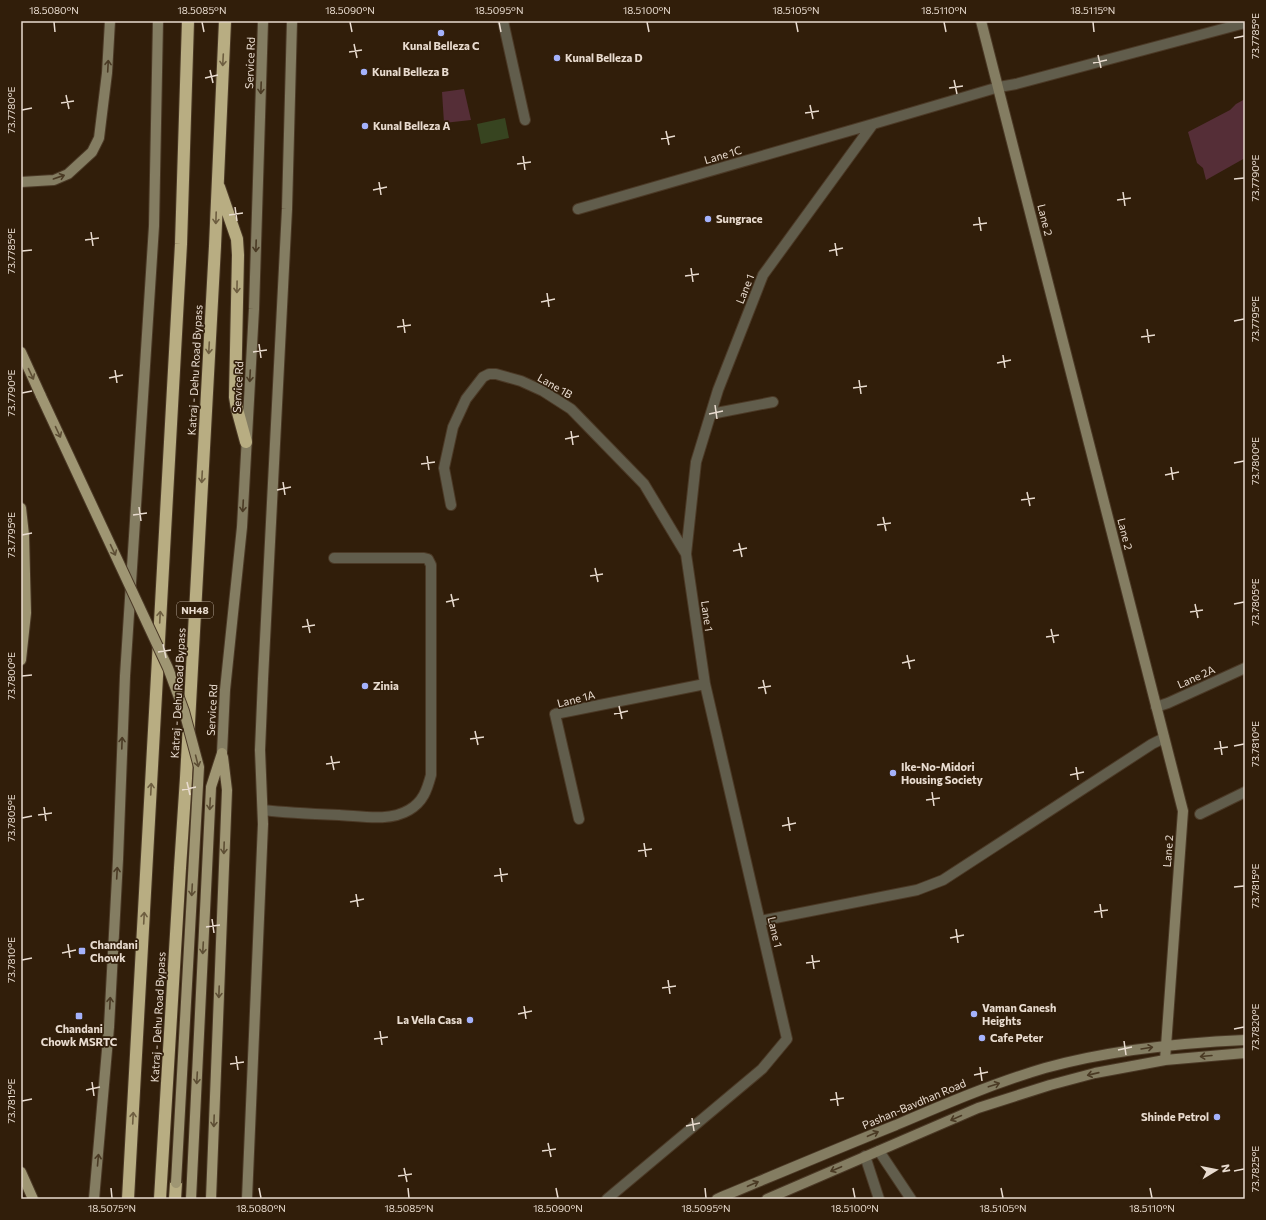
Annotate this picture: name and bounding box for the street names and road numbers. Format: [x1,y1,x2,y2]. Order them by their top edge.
street label: Service Rd [242,37,257,89]
street label: Lane 1C [703,143,743,166]
street label: Lane 2 [1035,203,1056,237]
street label: Lane 1 [733,272,756,306]
street label: Katraj - Dehu Road Bypass [185,304,204,436]
street label: Service Rd [230,361,245,413]
street label: Lane 1B [536,370,575,401]
street label: Lane 2 [1115,517,1136,551]
street label: Lane 1 [699,600,716,632]
road number: NH48 [177,602,213,618]
street label: Katraj - Dehu Road Bypass [168,627,187,759]
street label: Lane 2A [1175,662,1217,691]
street label: Service Rd [204,684,219,736]
street label: Lane 1A [556,687,597,709]
street label: Lane 2 [1160,834,1175,868]
street label: Lane 1 [766,915,785,948]
street label: Katraj - Dehu Road Bypass [148,951,167,1083]
street label: Pashan-Bavdhan Road [860,1076,968,1131]

